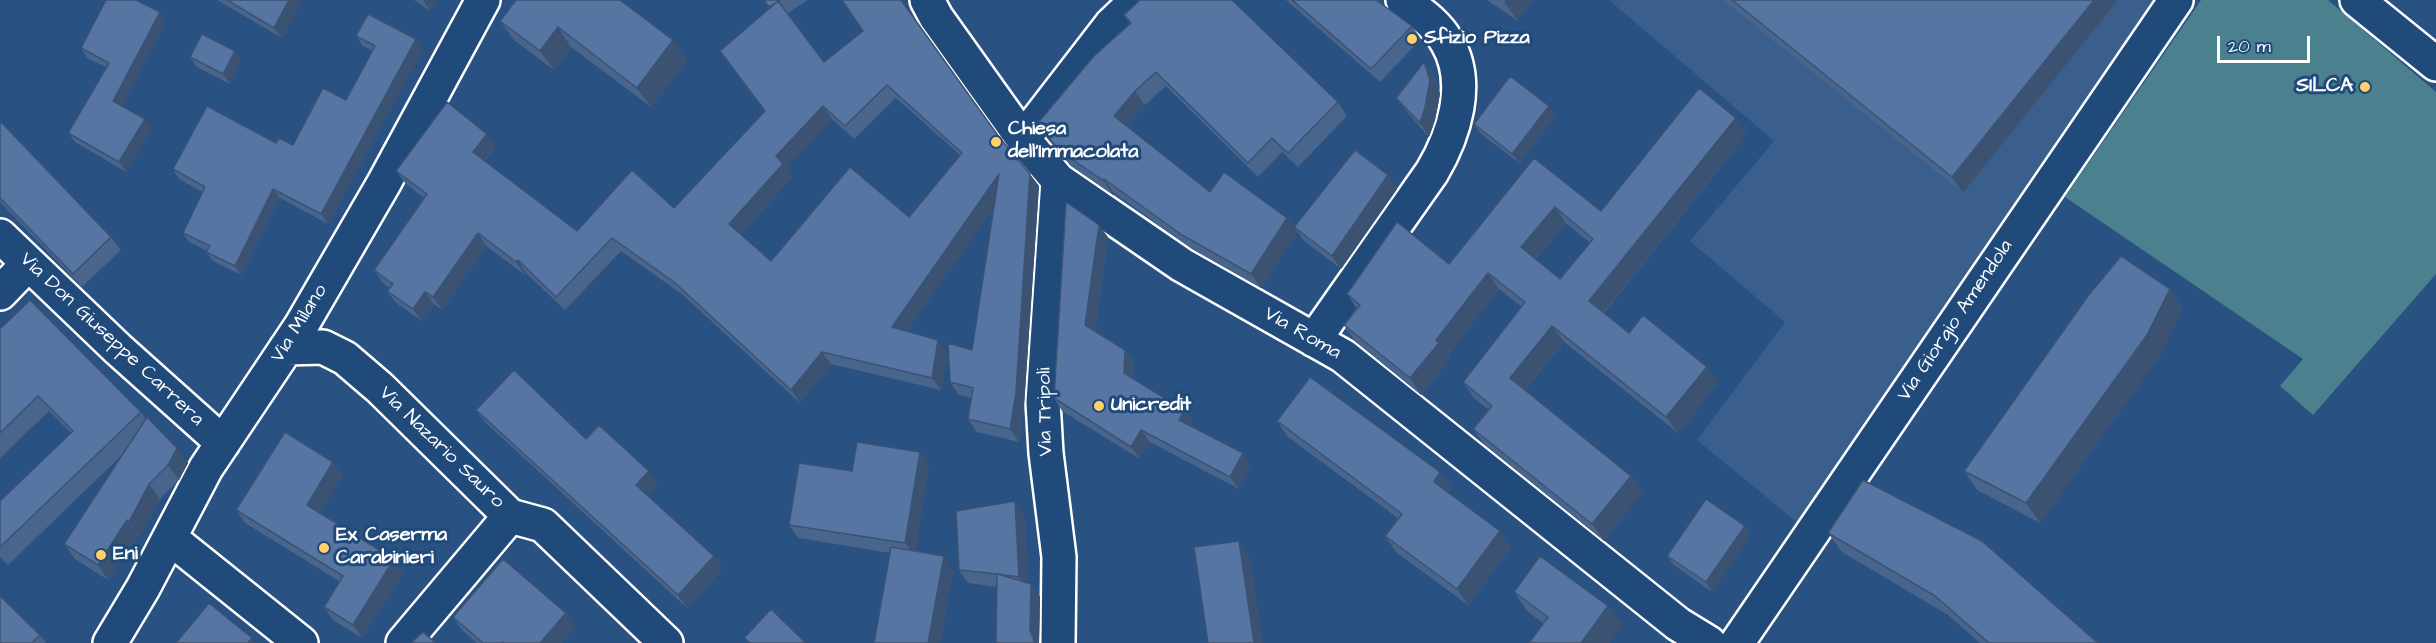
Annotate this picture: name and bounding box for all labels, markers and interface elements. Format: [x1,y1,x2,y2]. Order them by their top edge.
scale bar [2220,24,2313,62]
place label: Sfizio Pizza [1424,27,1530,51]
marker: Sfizio Pizza [1405,32,1419,46]
text: 20 m [2228,34,2271,59]
place label: SILCA [2296,75,2353,99]
marker: SILCA [2358,80,2372,94]
place label: Chiesa dell'Immacolata [1008,118,1138,165]
marker: Chiesa dell'Immacolata [989,135,1003,149]
street label: Via Giorgio Amendola [1893,236,2019,406]
street label: Via Don Giuseppe Carrera [14,248,208,432]
street label: Via Milano [267,280,333,368]
street label: Via Roma [1259,302,1345,366]
street label: Via Tripoli [1033,367,1059,457]
street label: Via Nazario Sauro [373,382,509,514]
place label: Unicredit [1111,394,1191,418]
marker: Unicredit [1092,399,1106,413]
place label: Ex Caserma Carabinieri [336,524,447,571]
marker: Ex Caserma Carabinieri [317,541,331,555]
place label: Eni [113,543,138,567]
marker: Eni [94,548,108,562]

